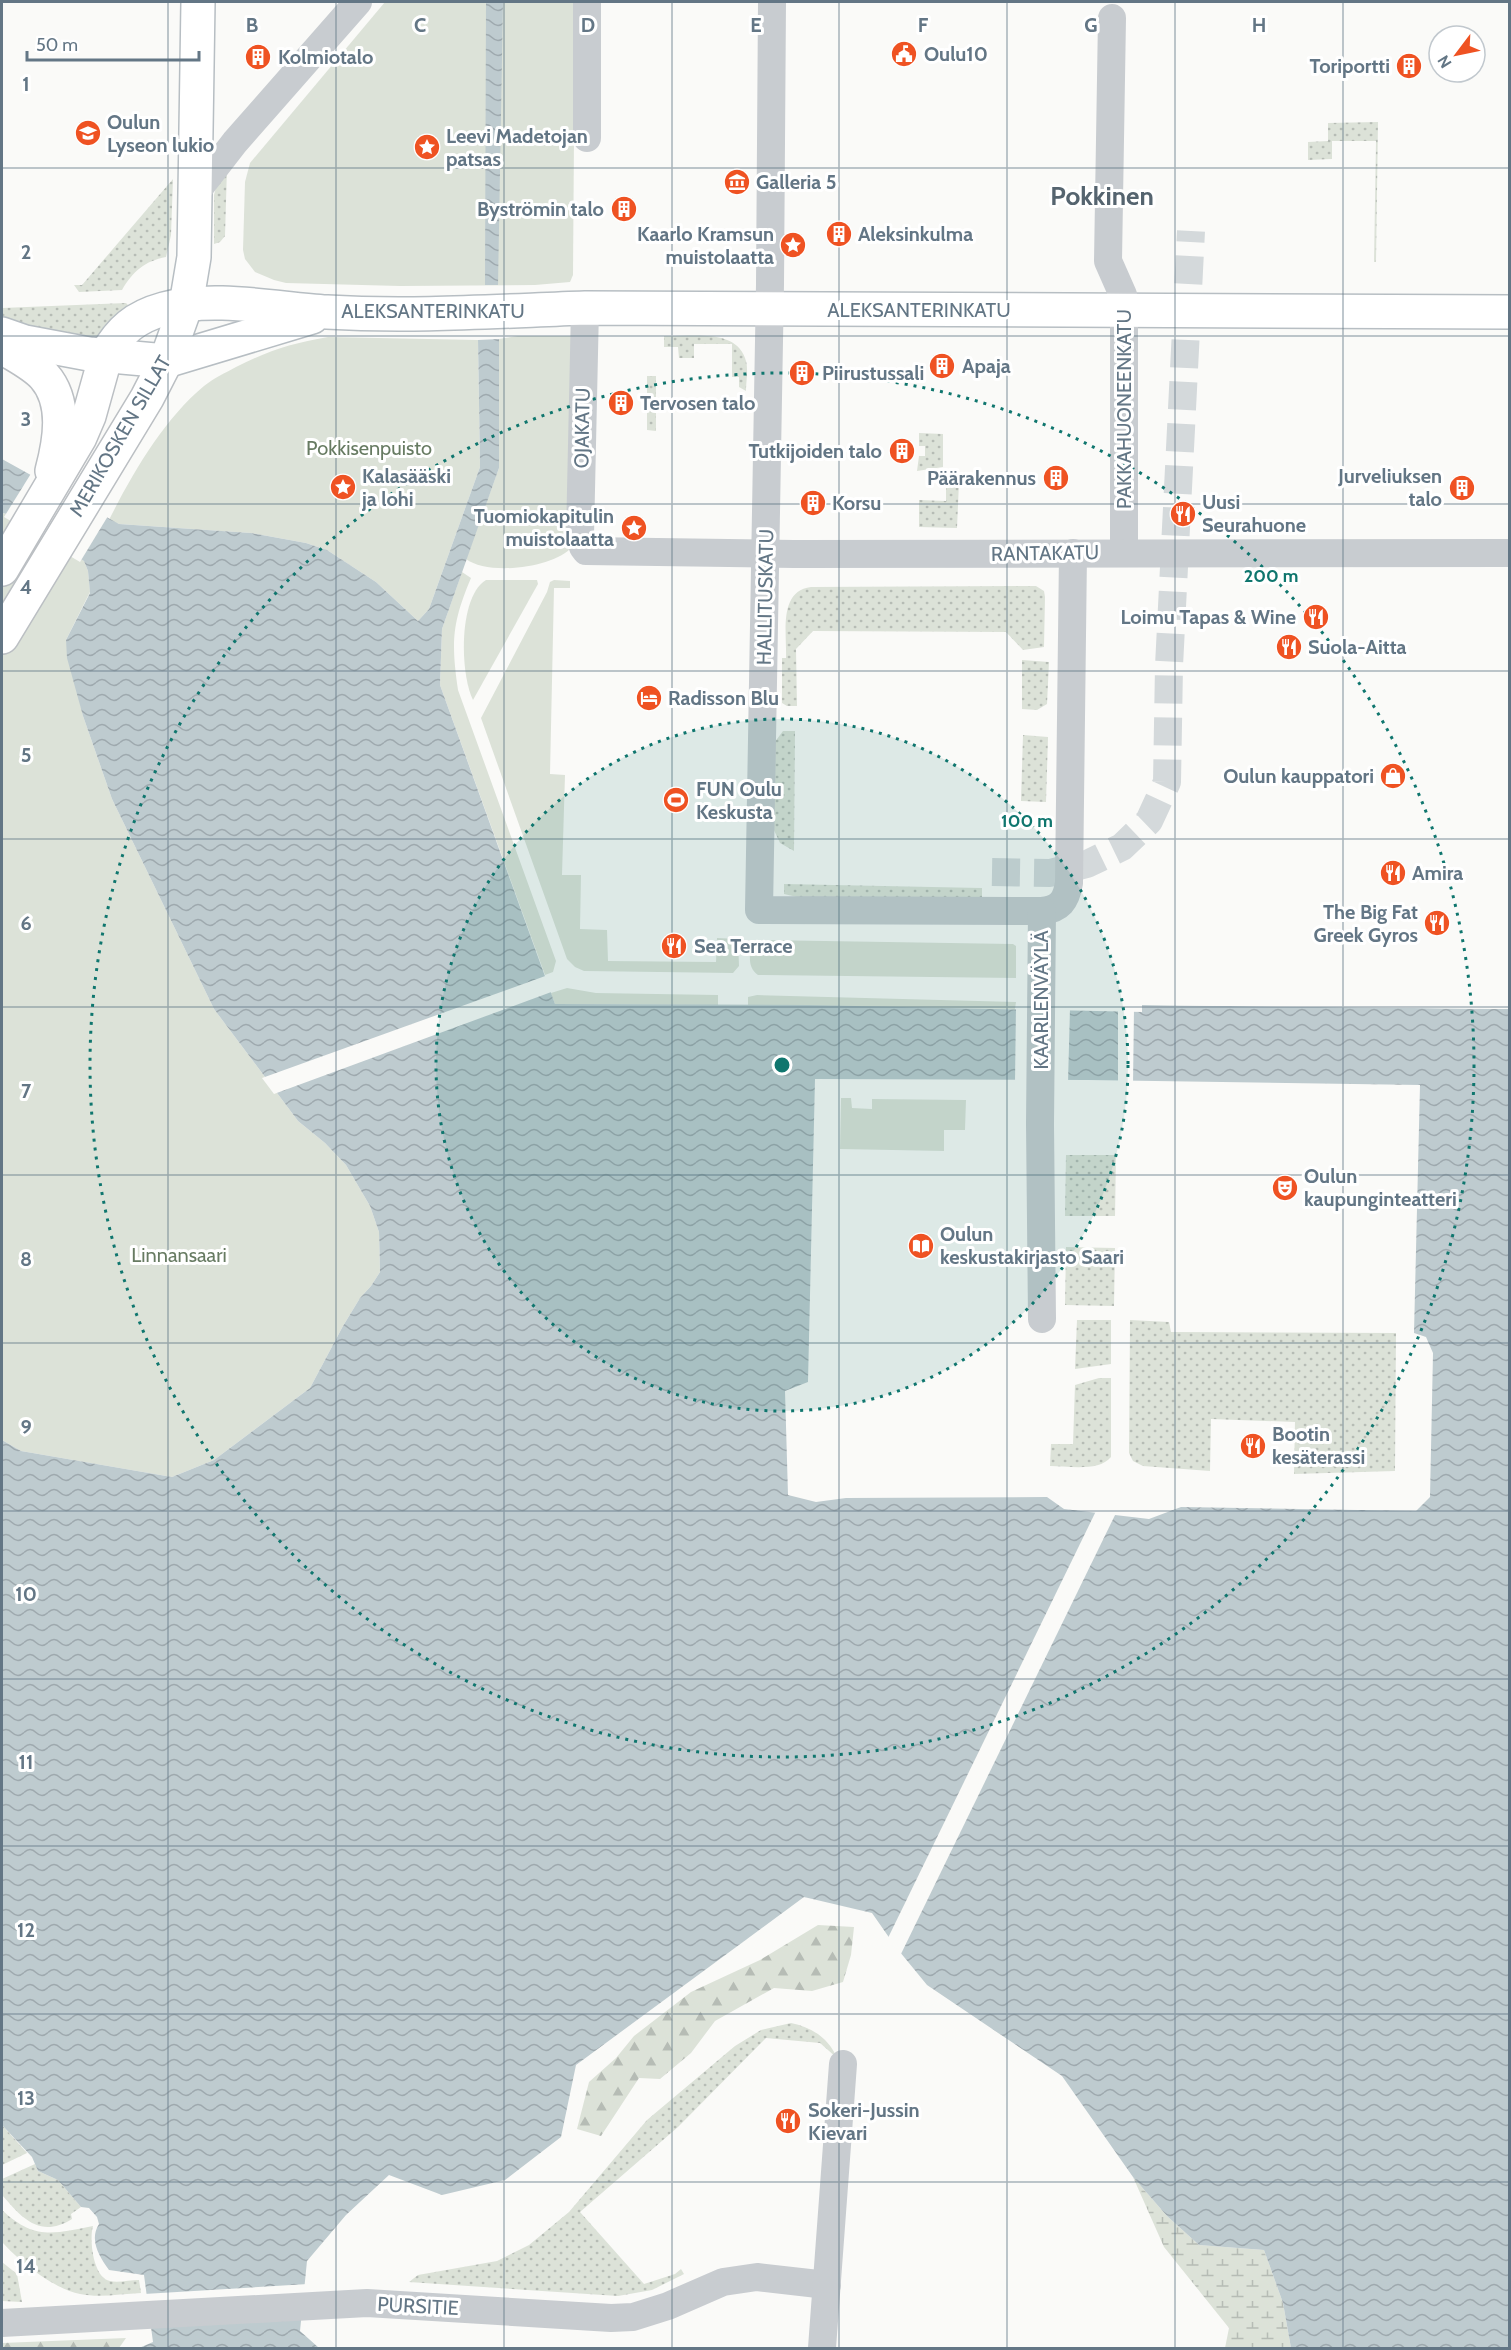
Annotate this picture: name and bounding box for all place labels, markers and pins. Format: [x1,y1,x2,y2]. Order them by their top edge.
public building icon: Oulu10 [889,39,919,69]
building icon: Kolmiotalo [243,42,273,72]
place label: Oulu10 [924,42,988,66]
place label: Kolmiotalo [278,45,373,69]
building icon: Toriportti [1394,51,1424,81]
place label: Toriportti [1310,54,1390,78]
place label: Oulun Lyseon lukio [107,110,214,157]
school or university icon: Oulun Lyseon lukio [73,118,103,148]
place label: Leevi Madetojan patsas [446,124,588,171]
place icon: Leevi Madetojan patsas [412,132,442,162]
museum icon: Galleria 5 [722,167,752,197]
place label: Galleria 5 [756,170,837,194]
building icon: Byströmin talo [609,194,639,224]
place label: Byströmin talo [477,197,604,221]
building icon: Aleksinkulma [824,219,854,249]
place label: Kaarlo Kramsun muistolaatta [637,222,774,269]
place label: Aleksinkulma [858,222,973,246]
place icon: Kaarlo Kramsun muistolaatta [778,230,808,260]
building icon: Apaja [927,351,957,381]
place label: Apaja [962,354,1011,378]
building icon: Piirustussali [787,358,817,388]
place label: Piirustussali [822,361,924,385]
building icon: Tervosen talo [606,388,636,418]
place label: Tervosen talo [640,391,755,415]
building icon: Tutkijoiden talo [887,436,917,466]
place label: Tutkijoiden talo [748,439,882,463]
building icon: Päärakennus [1041,463,1071,493]
place label: Kalasääski ja lohi [361,464,451,511]
place label: Jurveliuksen talo [1337,464,1442,511]
place label: Päärakennus [927,466,1036,490]
place icon: Kalasääski ja lohi [328,472,358,502]
building icon: Jurveliuksen talo [1447,473,1477,503]
building icon: Korsu [798,488,828,518]
place label: Uusi Seurahuone [1202,490,1306,537]
place label: Korsu [832,491,881,515]
restaurant icon: Uusi Seurahuone [1168,499,1198,529]
place label: Tuomiokapitulin muistolaatta [474,504,614,551]
place icon: Tuomiokapitulin muistolaatta [619,513,649,543]
restaurant icon: Loimu Tapas & Wine [1301,602,1331,632]
place label: Loimu Tapas & Wine [1120,605,1296,629]
restaurant icon: Suola-Aitta [1274,632,1304,662]
place label: Suola-Aitta [1308,635,1407,659]
hotel icon: Radisson Blu [634,683,664,713]
place label: Radisson Blu [668,686,779,710]
shop icon: Oulun kauppatori [1378,761,1408,791]
place label: Oulun kauppatori [1223,764,1374,788]
place label: FUN Oulu Keskusta [696,777,782,824]
sports icon: FUN Oulu Keskusta [661,785,691,815]
restaurant icon: Amira [1378,858,1408,888]
place label: Amira [1412,861,1463,885]
place label: The Big Fat Greek Gyros [1314,900,1418,947]
restaurant icon: The Big Fat Greek Gyros [1422,908,1452,938]
restaurant icon: Sea Terrace [659,931,689,961]
place label: Sea Terrace [694,934,793,958]
centre of rings [772,1055,792,1075]
place label: Oulun kaupunginteatteri [1304,1164,1457,1211]
theatre icon: Oulun kaupunginteatteri [1270,1173,1300,1203]
place label: Oulun keskustakirjasto Saari [940,1222,1124,1269]
library icon: Oulun keskustakirjasto Saari [906,1231,936,1261]
place label: Bootin kesäterassi [1272,1422,1365,1469]
restaurant icon: Bootin kesäterassi [1238,1431,1268,1461]
place label: Sokeri-Jussin Kievari [808,2098,920,2145]
restaurant icon: Sokeri-Jussin Kievari [773,2106,803,2136]

